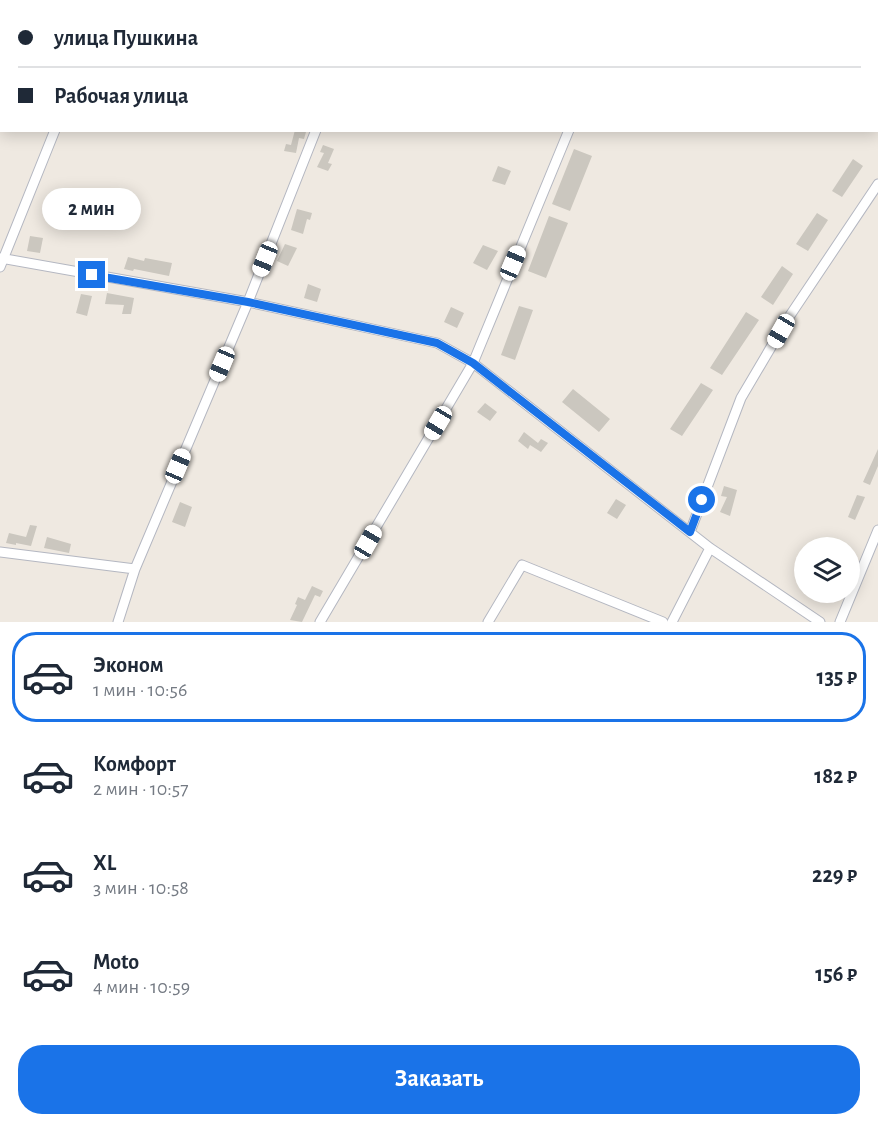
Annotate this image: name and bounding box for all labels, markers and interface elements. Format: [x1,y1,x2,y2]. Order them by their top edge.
text: улица Пушкина [54,27,198,49]
text: Рабочая улица [54,85,188,107]
callout: 2 мин [42,188,142,230]
text: 2 мин [68,199,115,219]
car [250,239,280,279]
car [498,243,528,283]
route end [78,261,105,288]
car [764,311,798,351]
car [207,344,237,384]
car [421,403,455,443]
car [163,446,193,486]
route start [688,486,715,513]
car [351,522,385,562]
map controls [794,537,860,603]
button: layers [794,537,860,603]
icon: car [21,650,75,704]
text: Эконом [93,654,164,676]
text: 135 ₽ [816,666,857,688]
text: 1 мин · 10:56 [93,680,187,700]
icon: car [21,749,75,803]
text: Комфорт [93,753,176,775]
text: 182 ₽ [814,765,857,787]
text: 2 мин · 10:57 [93,779,189,799]
icon: car [21,848,75,902]
text: XL [93,852,116,874]
text: 229 ₽ [812,864,857,886]
text: 3 мин · 10:58 [93,878,189,898]
icon: car [21,947,75,1001]
text: Moto [93,951,139,973]
text: 156 ₽ [815,963,857,985]
text: 4 мин · 10:59 [93,977,190,997]
button: Заказать [18,1045,860,1114]

